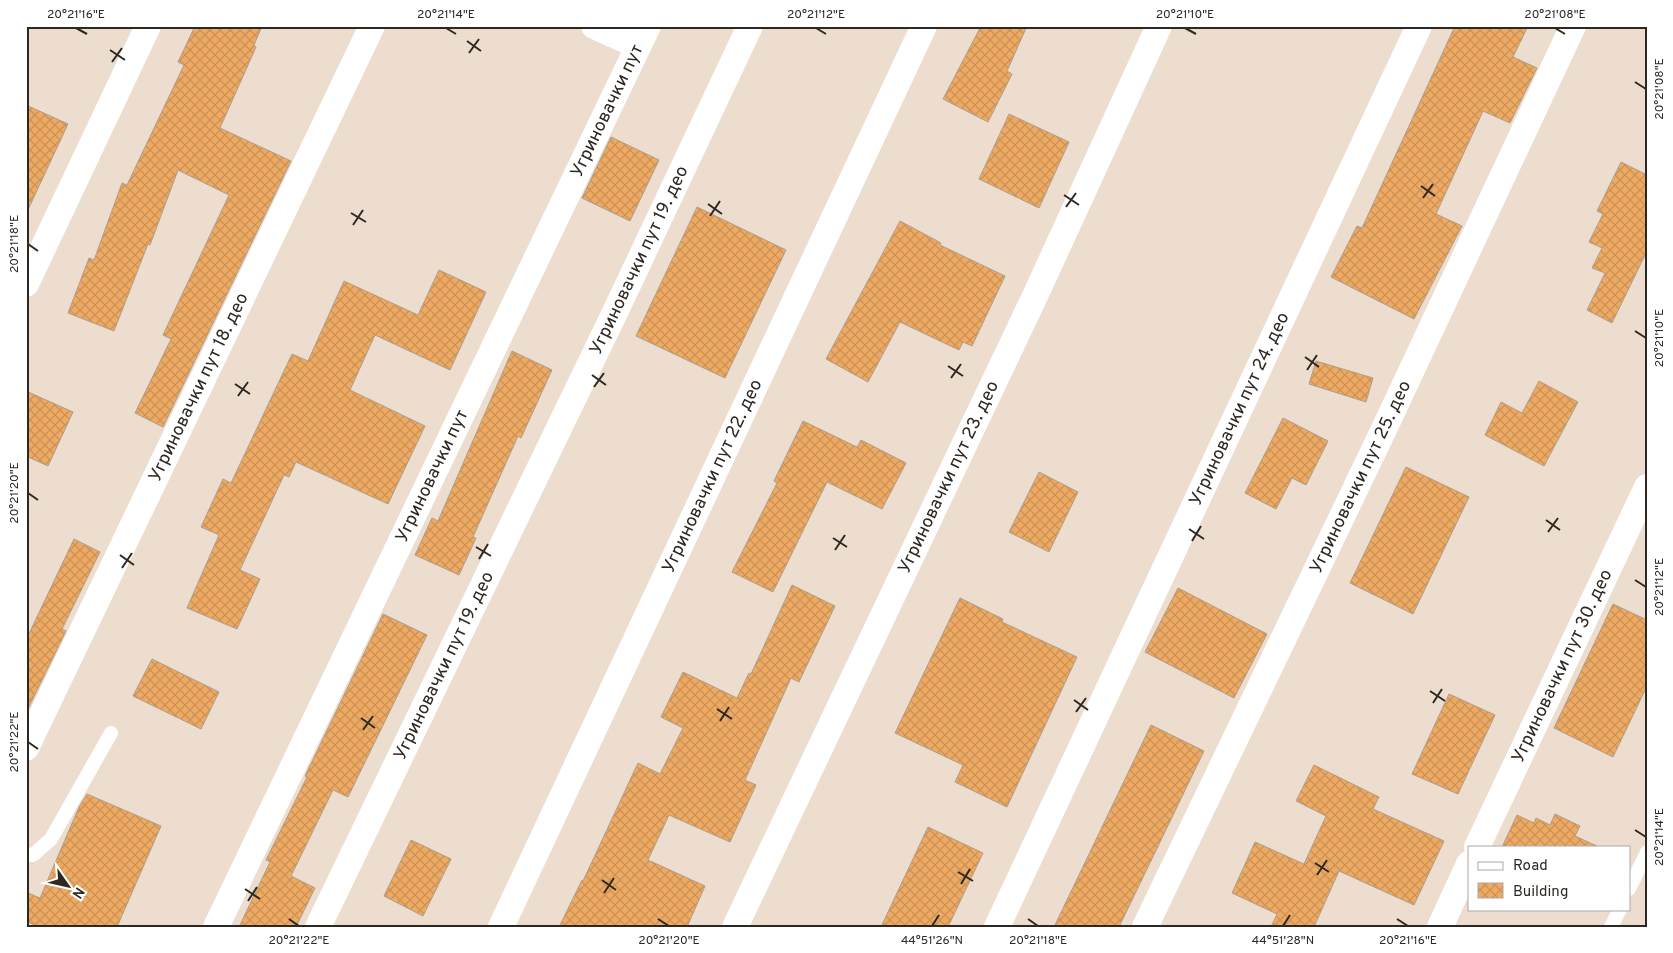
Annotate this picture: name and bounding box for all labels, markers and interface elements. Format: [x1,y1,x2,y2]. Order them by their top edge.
text: 20°21'16"E [47,7,105,23]
text: 20°21'14"E [417,7,475,23]
text: 20°21'12"E [787,7,845,23]
text: 20°21'10"E [1156,7,1214,23]
text: 20°21'08"E [1524,7,1586,23]
street label: Угриновачки пут [566,41,649,181]
text: 20°21'08"E [1652,58,1668,120]
street label: Угриновачки пут 19. део [585,162,694,359]
text: 20°21'18"E [7,215,23,273]
street label: Угриновачки пут 18. део [144,289,254,485]
street label: Угриновачки пут 24. део [1184,309,1295,509]
text: 20°21'10"E [1652,309,1668,367]
street label: Угриновачки пут 22. део [657,376,768,577]
street label: Угриновачки пут 23. део [893,377,1004,577]
street label: Угриновачки пут 25. део [1305,377,1417,577]
street label: Угриновачки пут [391,406,474,546]
text: 20°21'20"E [7,462,23,524]
text: 20°21'12"E [1652,558,1668,616]
street label: Угриновачки пут 30. део [1507,566,1618,767]
street label: Угриновачки пут 19. део [389,568,499,764]
text: 20°21'22"E [7,711,23,773]
text: 20°21'14"E [1652,808,1668,866]
legend [1468,846,1630,910]
text: Road [1513,857,1548,876]
north arrow [42,860,92,910]
text: Building [1513,883,1568,902]
text: N [68,884,87,901]
text: 20°21'22"E [268,933,330,949]
text: 20°21'20"E [638,933,700,949]
text: 44°51'26"N [901,933,963,949]
text: 20°21'18"E [1009,933,1067,949]
text: 44°51'28"N [1252,933,1314,949]
text: 20°21'16"E [1379,933,1437,949]

